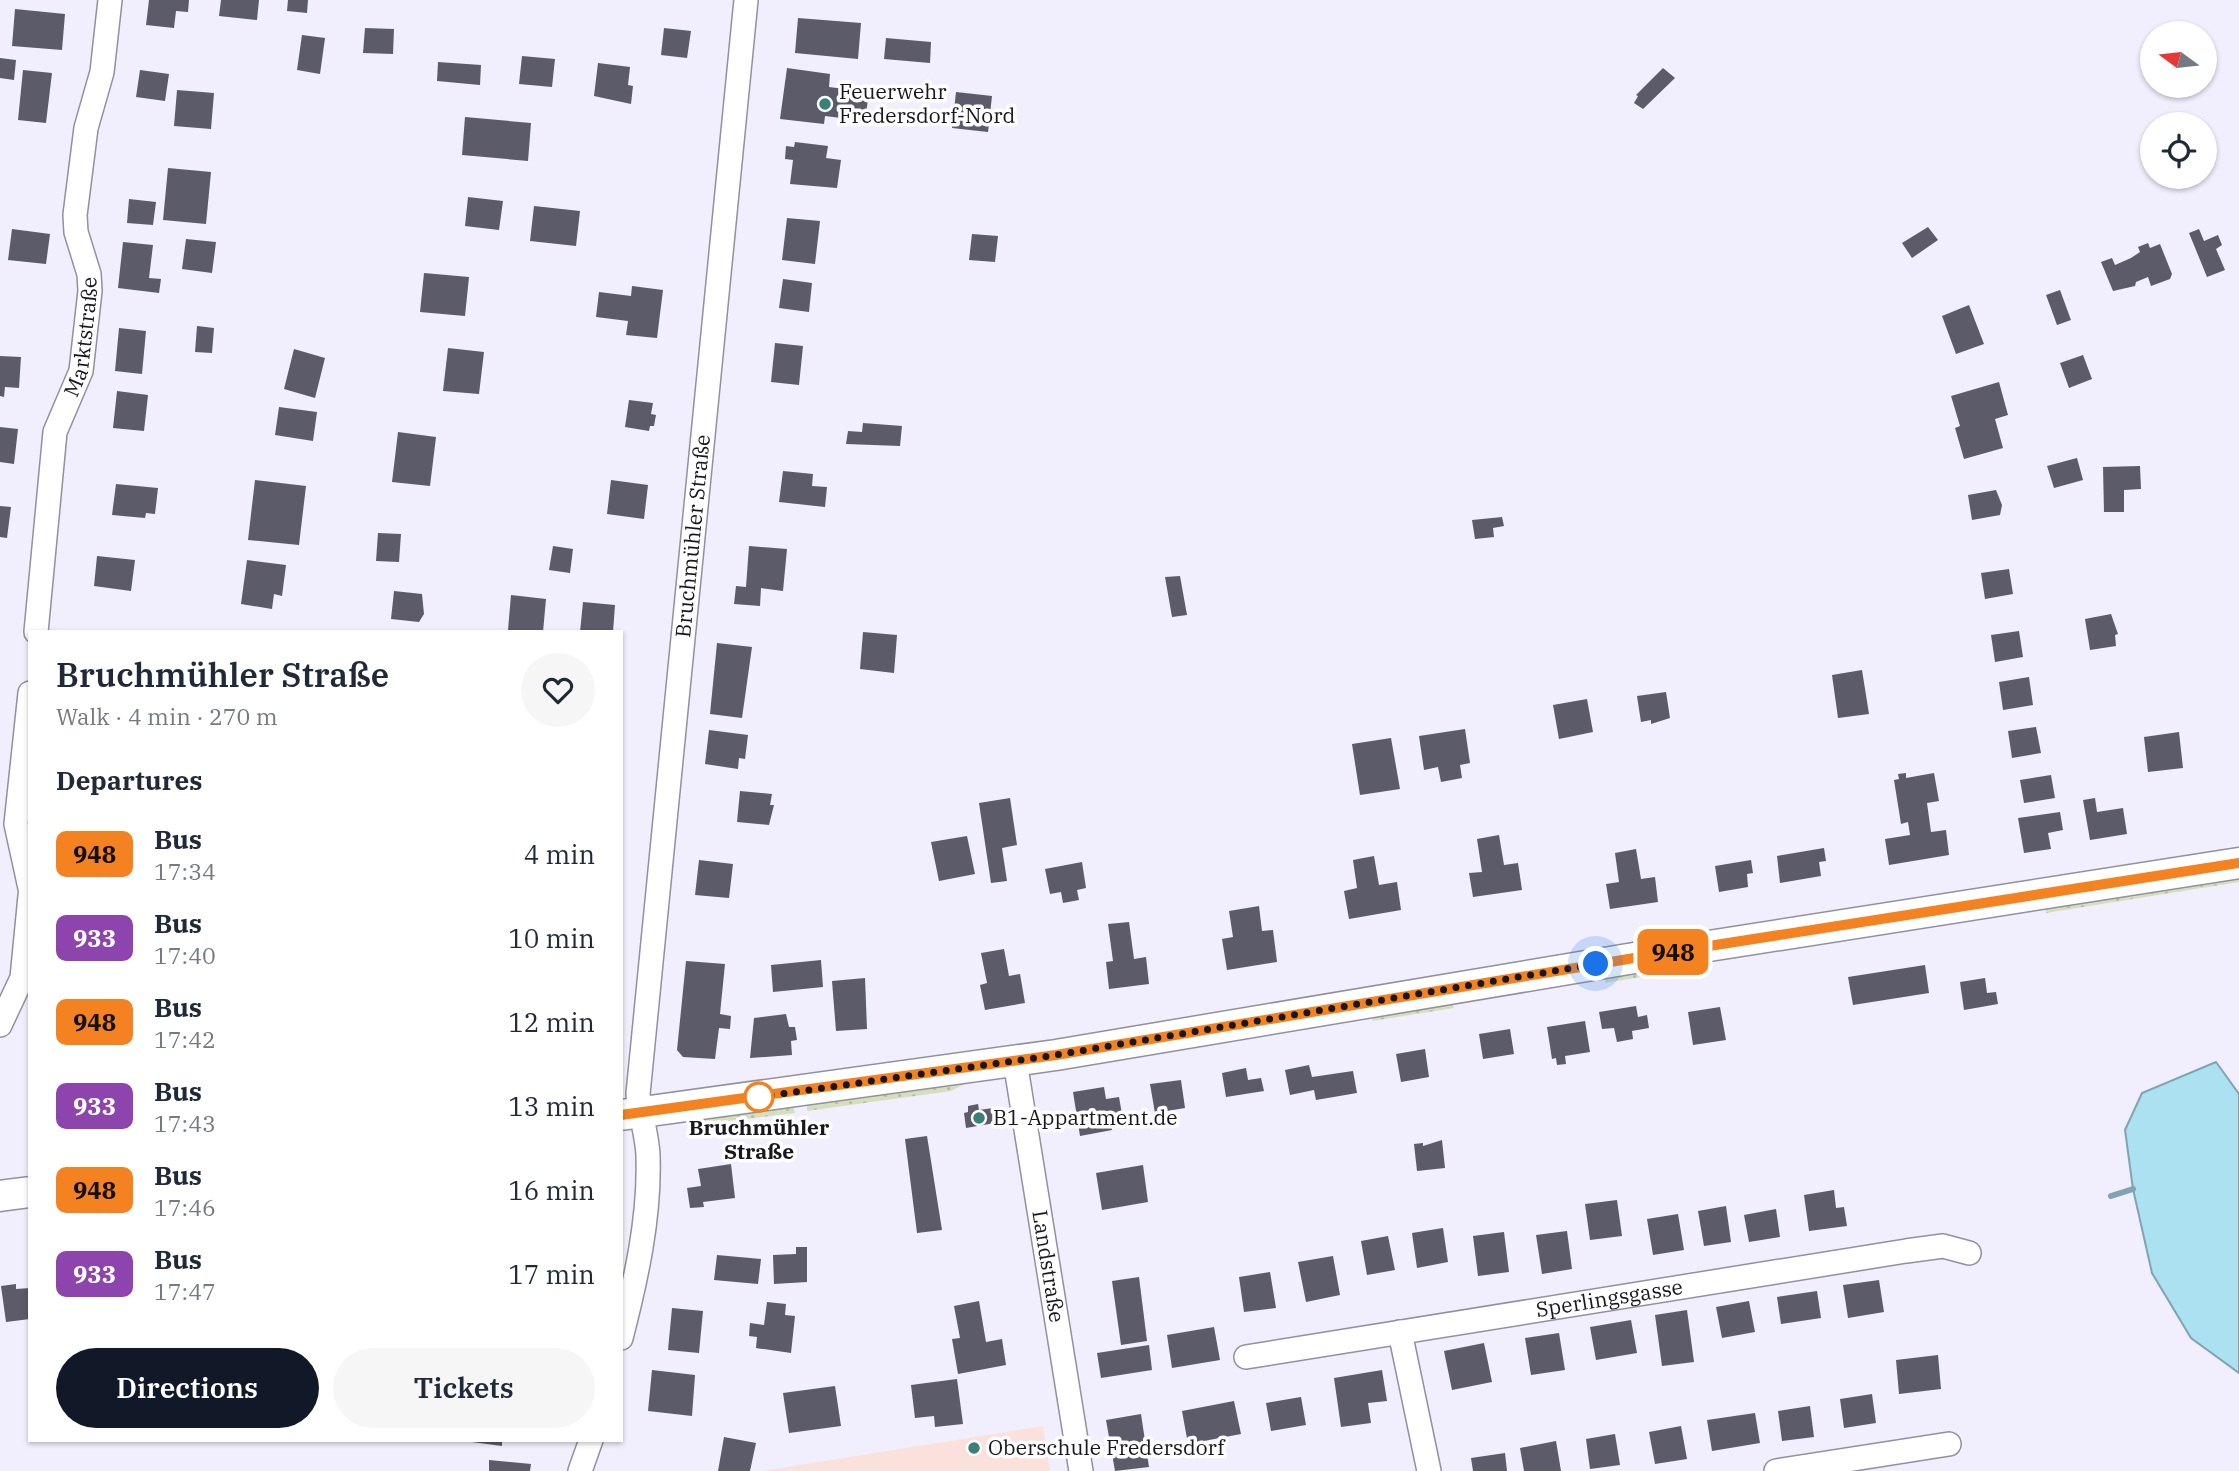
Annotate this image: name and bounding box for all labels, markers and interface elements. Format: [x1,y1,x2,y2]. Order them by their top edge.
north arrow [2140,21,2217,98]
map controls [2140,21,2217,189]
place label: Feuerwehr Fredersdorf-Nord [839,77,1015,129]
marker: Feuerwehr Fredersdorf-Nord [817,96,833,112]
button: locate [2140,112,2217,189]
street label: Marktstraße [57,276,103,401]
street label: Bruchmühler Straße [668,433,716,639]
text: Bruchmühler Straße [56,653,389,696]
button: heart [521,653,595,727]
text: Walk · 4 min · 270 m [56,701,278,731]
text: Departures [56,763,202,797]
text: Bus [154,822,202,856]
text: 4 min [524,837,595,871]
text: 948 [73,838,116,870]
text: 17:34 [154,856,216,886]
text: Bus [154,906,202,940]
text: 10 min [508,921,595,955]
text: 933 [73,922,116,954]
line badge: 948 [1633,929,1713,975]
text: 948 [1651,936,1695,968]
text: 17:40 [154,940,216,970]
your location [1578,946,1613,981]
text: Bus [154,990,202,1024]
text: 12 min [508,1005,595,1039]
text: 948 [73,1006,116,1038]
text: 17:42 [154,1024,216,1054]
text: Bus [154,1074,202,1108]
marker: Bruchmühler Straße [744,1082,774,1112]
text: 13 min [508,1089,595,1123]
text: 933 [73,1090,116,1122]
place label: B1-Appartment.de [993,1103,1177,1131]
text: 17:43 [154,1108,216,1138]
marker: B1-Appartment.de [971,1110,987,1126]
place label: Bruchmühler Straße [689,1113,830,1165]
text: Bus [154,1158,202,1192]
text: 16 min [508,1173,595,1207]
text: 948 [73,1174,116,1206]
text: 17:46 [154,1192,216,1222]
street label: Landstraße [1026,1208,1072,1324]
text: Bus [154,1242,202,1276]
text: 17 min [508,1257,595,1291]
text: 933 [73,1258,116,1290]
street label: Sperlingsgasse [1534,1272,1685,1323]
text: 17:47 [154,1276,216,1306]
button: Directions [56,1348,319,1428]
button: Tickets [333,1348,595,1428]
place label: Oberschule Fredersdorf [988,1433,1226,1461]
marker: Oberschule Fredersdorf [966,1440,982,1456]

